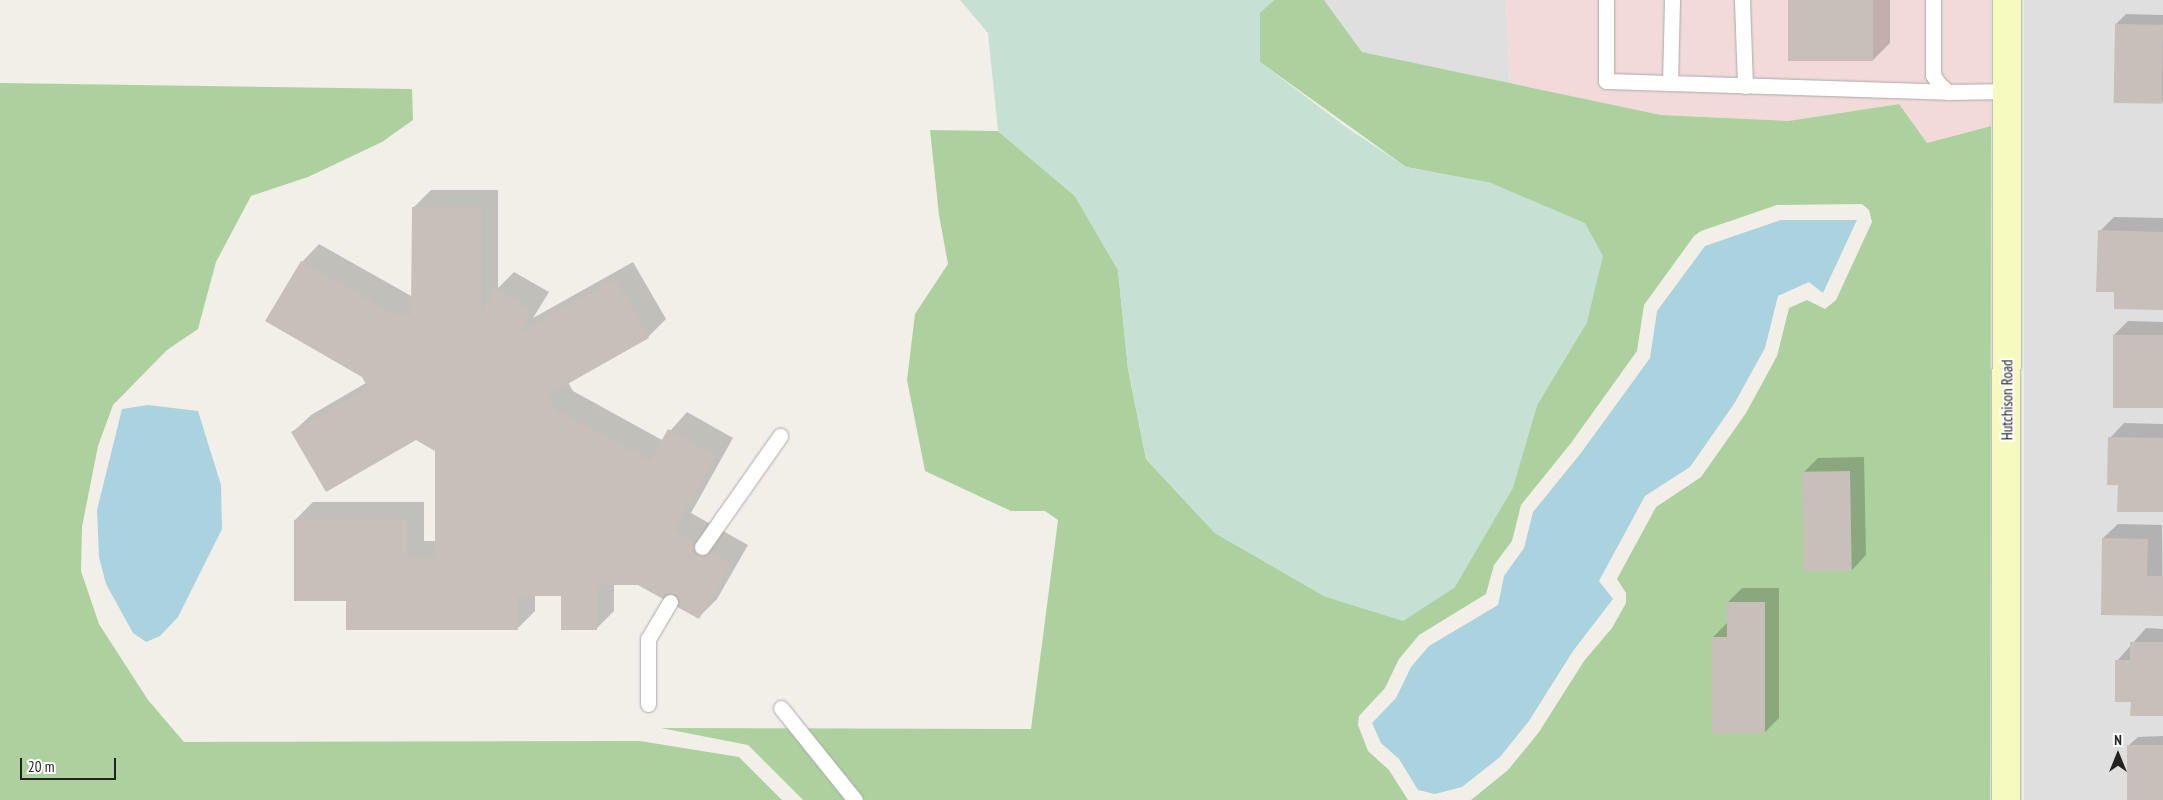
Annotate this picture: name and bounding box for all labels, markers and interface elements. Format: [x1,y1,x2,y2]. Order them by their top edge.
street label: Hutchison Road [1998,360,2016,440]
north arrow [2093,730,2143,780]
text: N [2114,731,2122,749]
scale bar [22,748,119,780]
text: 20 m [28,757,54,776]

